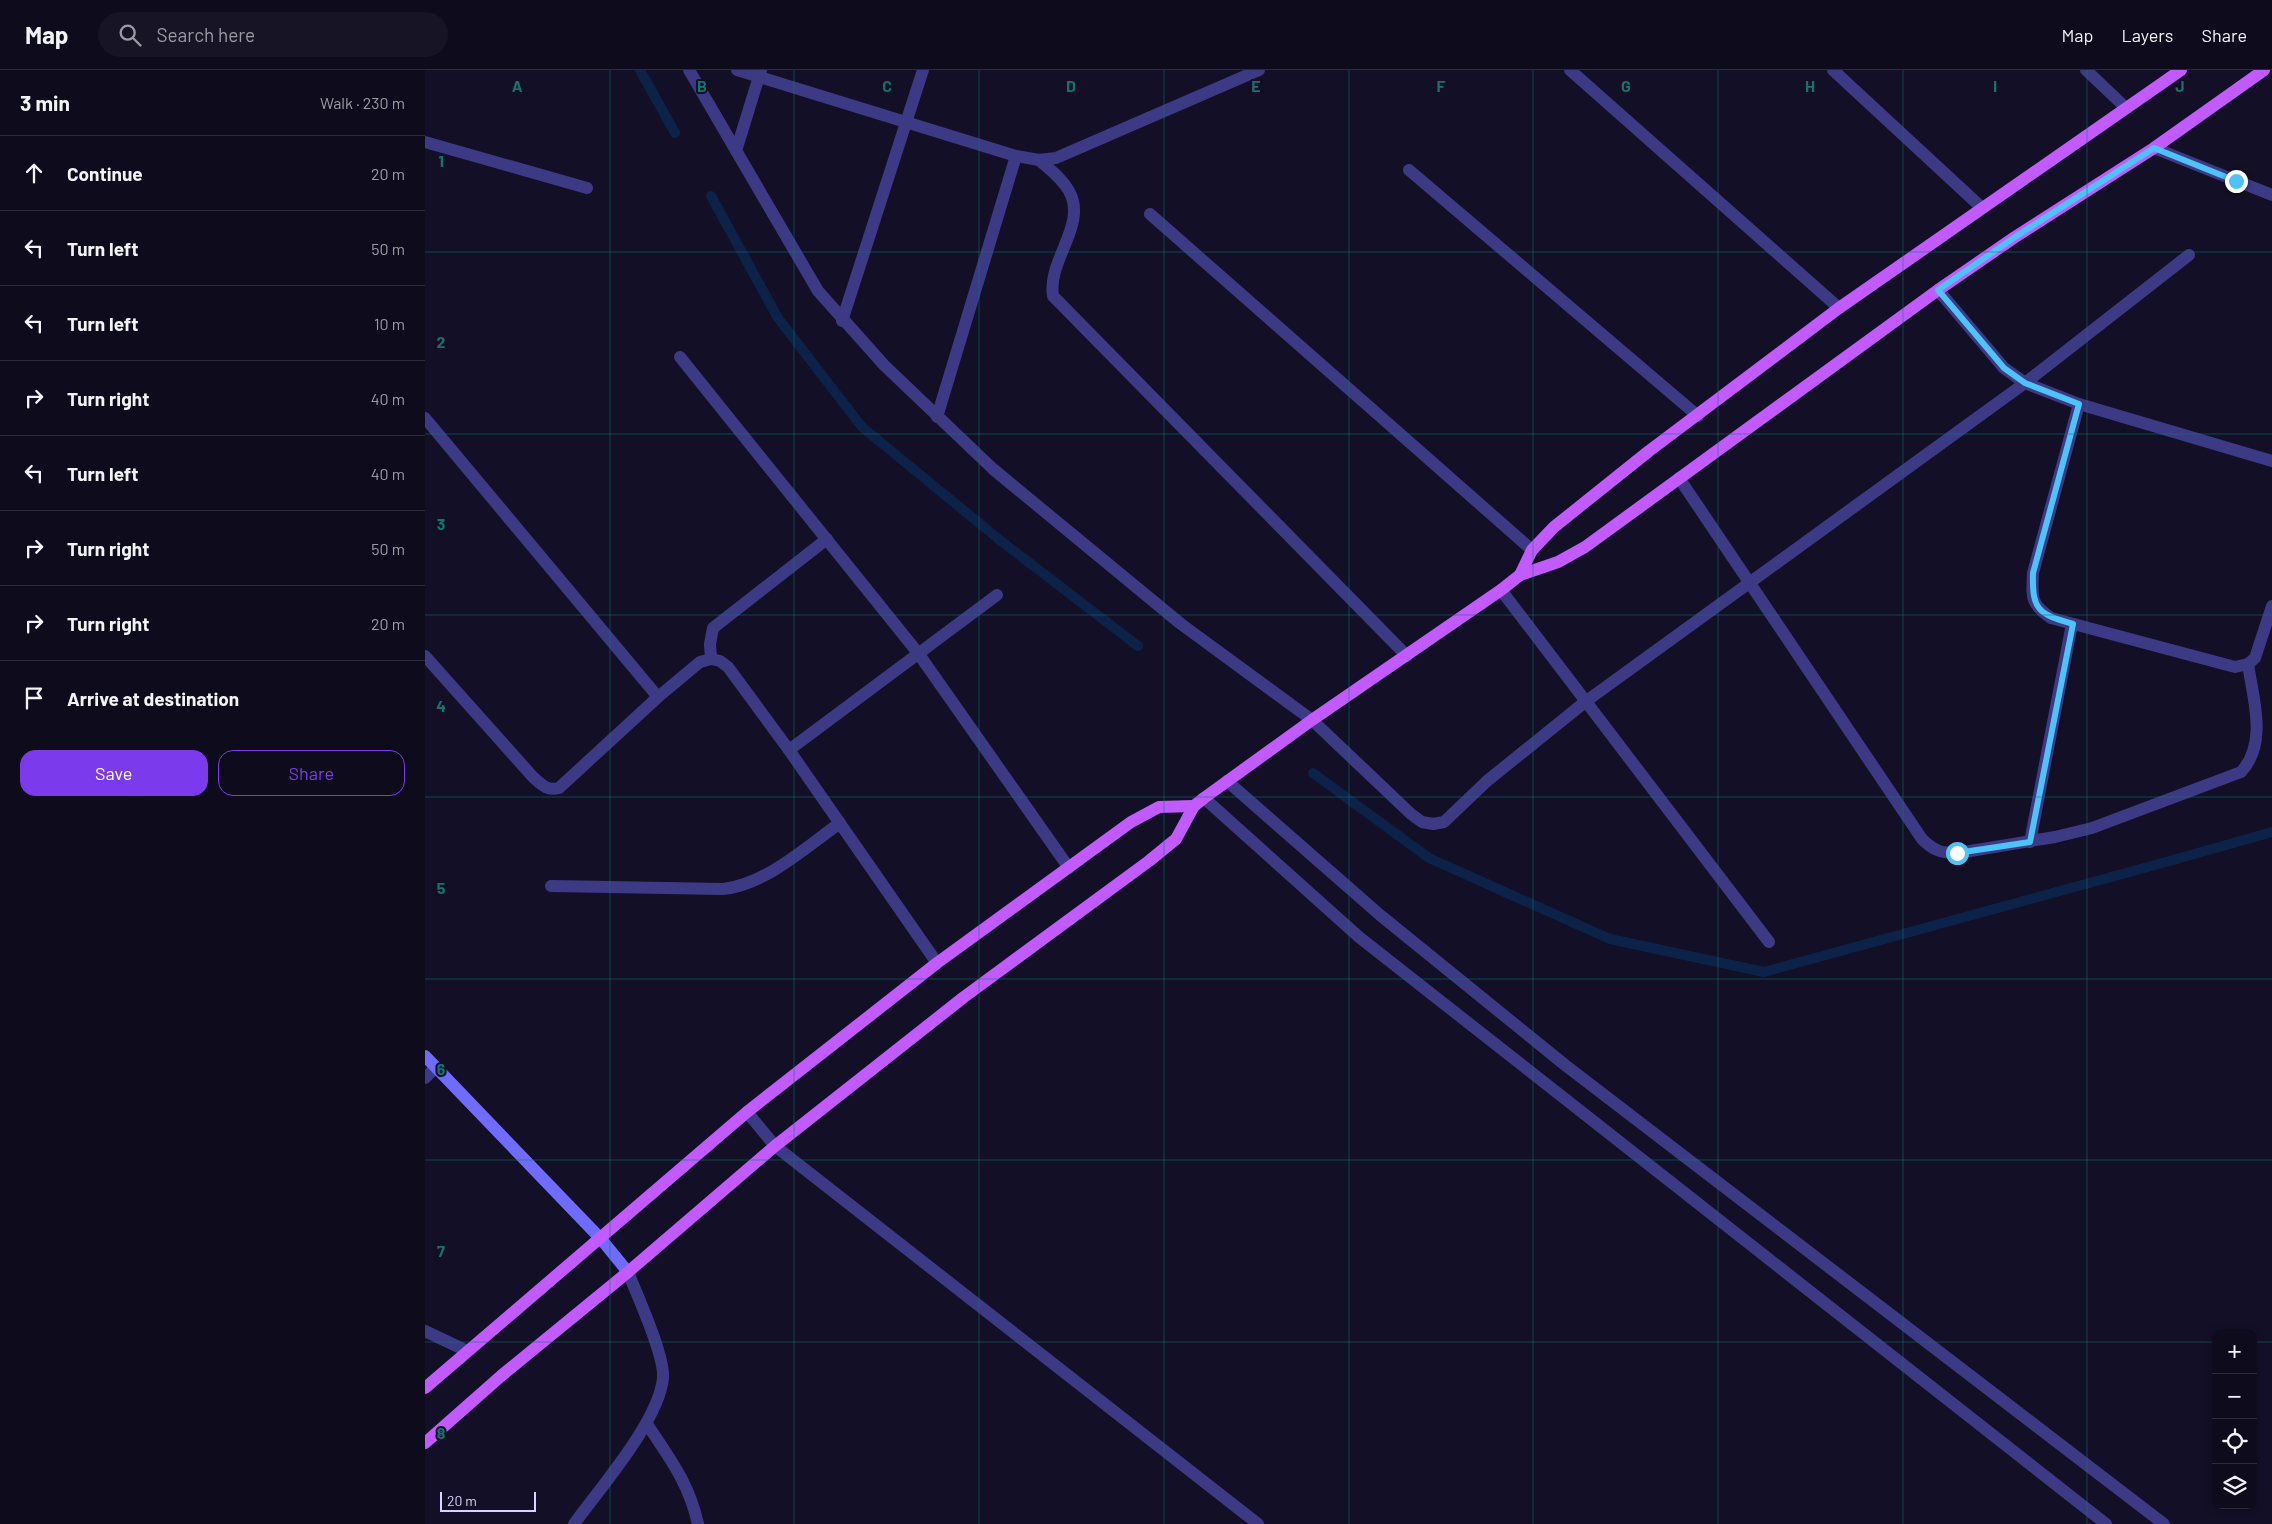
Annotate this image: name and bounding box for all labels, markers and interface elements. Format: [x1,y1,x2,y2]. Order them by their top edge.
search box [98,12,448,57]
text: Map [25,20,68,49]
icon: search [116,21,144,49]
text: Search here [156,23,255,46]
text: Map [2061,24,2093,46]
text: Layers [2121,24,2174,46]
text: Share [2202,24,2247,46]
text: A [512,76,523,95]
text: B [697,76,707,95]
text: C [882,76,892,95]
text: D [1066,76,1076,95]
text: E [1251,76,1261,95]
text: F [1437,76,1446,95]
text: G [1621,76,1631,95]
text: H [1805,76,1815,95]
text: I [1993,76,1997,95]
text: J [2175,76,2185,95]
text: 3 min [20,90,70,115]
text: Walk · 230 m [320,93,405,112]
text: 1 [438,151,444,170]
icon: ahead [20,159,48,187]
text: Continue [67,162,143,185]
text: 20 m [371,164,405,183]
route end [2225,170,2248,193]
icon: left [20,234,48,262]
text: Turn left [67,237,138,260]
text: 50 m [371,239,405,258]
icon: left [20,309,48,337]
text: Turn left [67,312,138,335]
text: 10 m [374,314,405,333]
text: 2 [437,332,446,351]
icon: right [20,384,48,412]
text: Turn right [67,387,149,410]
text: 40 m [371,389,405,408]
icon: left [20,459,48,487]
text: Turn left [67,462,138,485]
text: 40 m [371,464,405,483]
text: 3 [437,514,445,533]
icon: right [20,534,48,562]
text: Turn right [67,537,149,560]
text: 50 m [371,539,405,558]
icon: right [20,609,48,637]
text: Turn right [67,612,149,635]
text: 20 m [371,614,405,633]
icon: arrive [20,684,48,712]
text: Arrive at destination [67,687,239,710]
text: 4 [436,696,446,715]
button: Save [20,750,208,796]
button: Share [218,750,405,796]
route start [1946,842,1969,865]
text: 5 [437,878,446,897]
text: 6 [437,1059,446,1078]
text: 7 [437,1241,445,1260]
map controls [2212,1329,2257,1509]
button: + [2212,1329,2257,1374]
button: − [2212,1374,2257,1419]
button: locate [2212,1419,2257,1464]
text: 8 [437,1423,446,1442]
button: layers [2212,1464,2257,1509]
scale bar [440,1489,536,1512]
text: 20 m [447,1492,477,1509]

